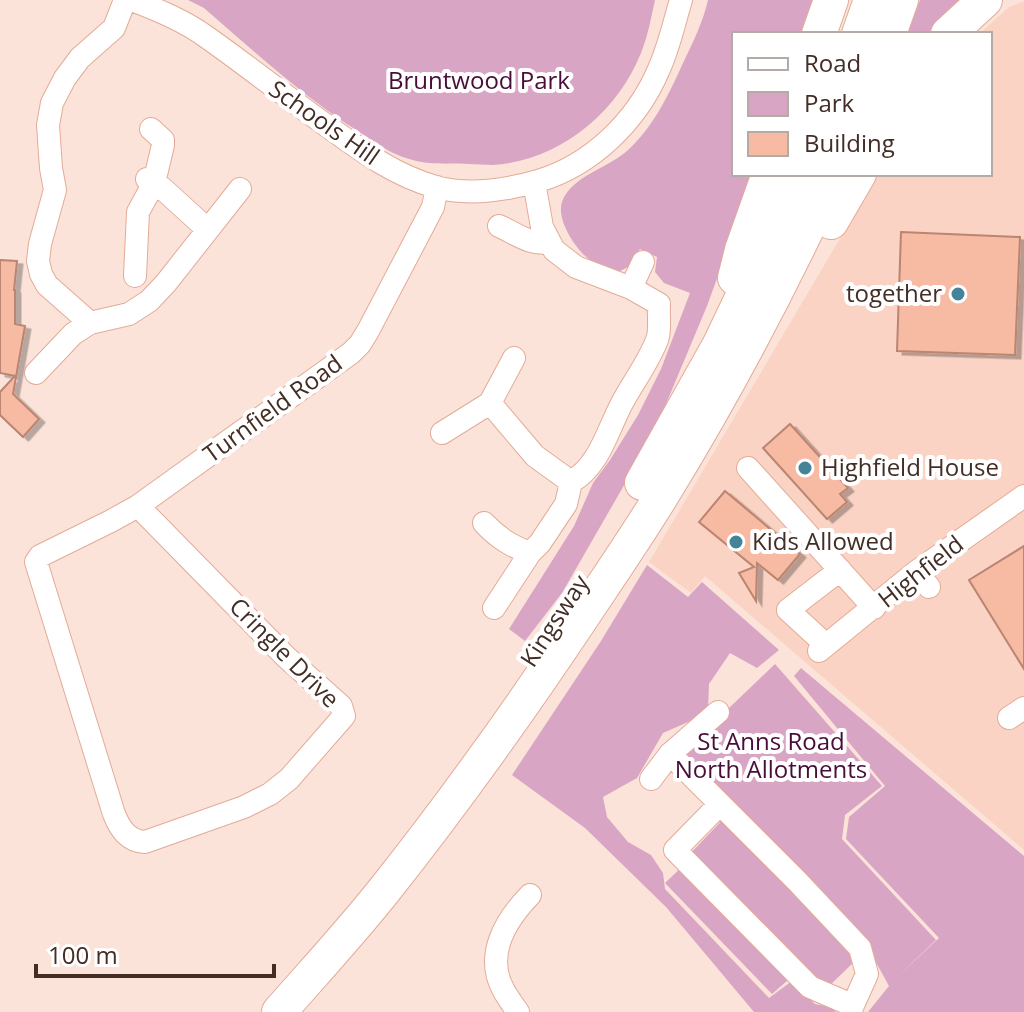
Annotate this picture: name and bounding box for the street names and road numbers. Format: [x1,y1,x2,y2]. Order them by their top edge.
street label: Schools Hill [263,72,387,172]
street label: Turnfield Road [196,346,348,469]
street label: Highfield [871,527,970,615]
street label: Kingsway [512,567,596,673]
street label: Cringle Drive [223,590,347,714]

